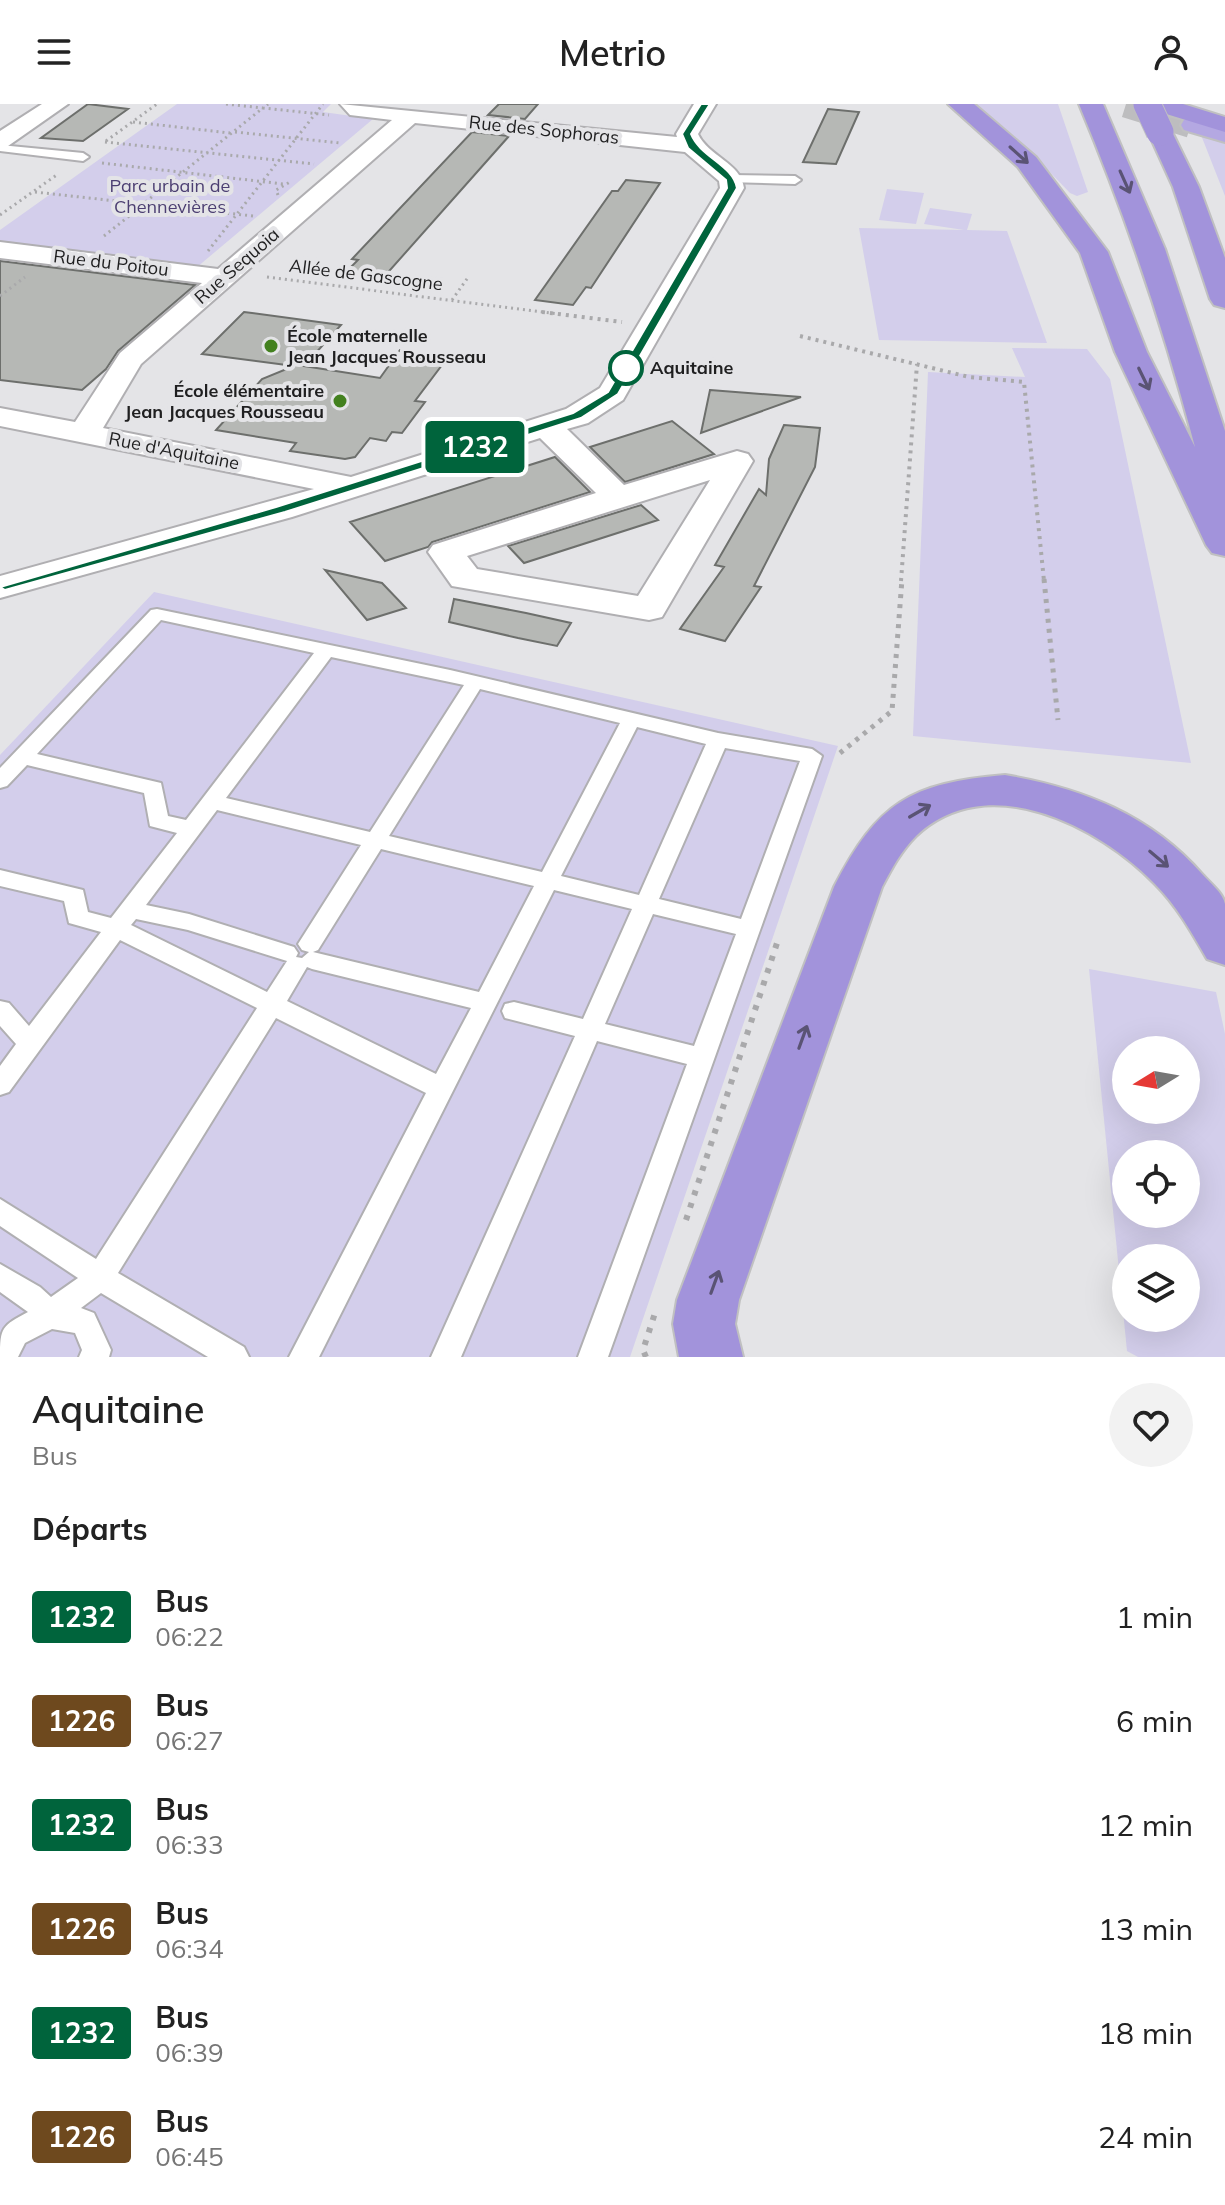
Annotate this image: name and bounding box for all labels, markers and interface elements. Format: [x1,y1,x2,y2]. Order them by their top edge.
icon: menu [32,30,76,74]
text: Metrio [559,30,666,75]
icon: person [1149,30,1193,74]
street label: Rue des Sophoras [468,110,620,149]
one-way arrow [1008,145,1028,163]
one-way arrow [1118,170,1133,194]
park label: Parc urbain de Chennevières [110,174,230,218]
street label: Rue Sequoia [190,223,284,309]
street label: Rue du Poitou [52,244,170,281]
street label: Allée de Gascogne [288,254,444,295]
place label: École maternelle Jean Jacques Rousseau [287,324,486,368]
marker: École maternelle Jean Jacques Rousseau [262,337,280,355]
marker: Aquitaine [609,351,643,385]
place label: Aquitaine [650,356,734,379]
one-way arrow [1137,367,1152,391]
place label: École élémentaire Jean Jacques Rousseau [125,379,324,423]
marker: École élémentaire Jean Jacques Rousseau [331,392,349,410]
line badge: 1232 [419,421,531,473]
street label: Rue d'Aquitaine [107,427,241,474]
text: 1232 [441,429,509,464]
one-way arrow [908,803,931,819]
one-way arrow [1148,850,1169,868]
one-way arrow [797,1025,811,1050]
north arrow [1112,1036,1200,1124]
map controls [1112,1036,1200,1332]
button: locate [1112,1140,1200,1228]
button: layers [1112,1244,1200,1332]
one-way arrow [709,1270,723,1294]
button: heart [1109,1383,1193,1467]
text: Aquitaine [32,1385,205,1433]
text: Bus [32,1439,78,1472]
text: Départs [32,1510,148,1548]
text: Bus [155,1582,209,1620]
text: 1 min [1116,1598,1193,1636]
text: 1232 [48,1599,115,1634]
text: 06:22 [155,1620,224,1653]
text: Bus [155,1686,209,1724]
text: 6 min [1116,1702,1193,1740]
text: 1226 [48,1703,115,1738]
text: 06:27 [155,1724,224,1757]
text: Bus [155,1790,209,1828]
text: 12 min [1098,1806,1193,1844]
text: 1232 [48,1807,115,1842]
text: 06:33 [155,1828,224,1861]
text: Bus [155,1894,209,1932]
text: 13 min [1098,1910,1193,1948]
text: 1226 [48,1911,115,1946]
text: 06:34 [155,1932,224,1965]
text: Bus [155,1998,209,2036]
text: 18 min [1098,2014,1193,2052]
text: 1232 [48,2015,115,2050]
text: 06:39 [155,2036,224,2069]
text: Bus [155,2102,209,2140]
text: 24 min [1098,2118,1193,2156]
text: 1226 [48,2119,115,2154]
text: 06:45 [155,2140,224,2173]

